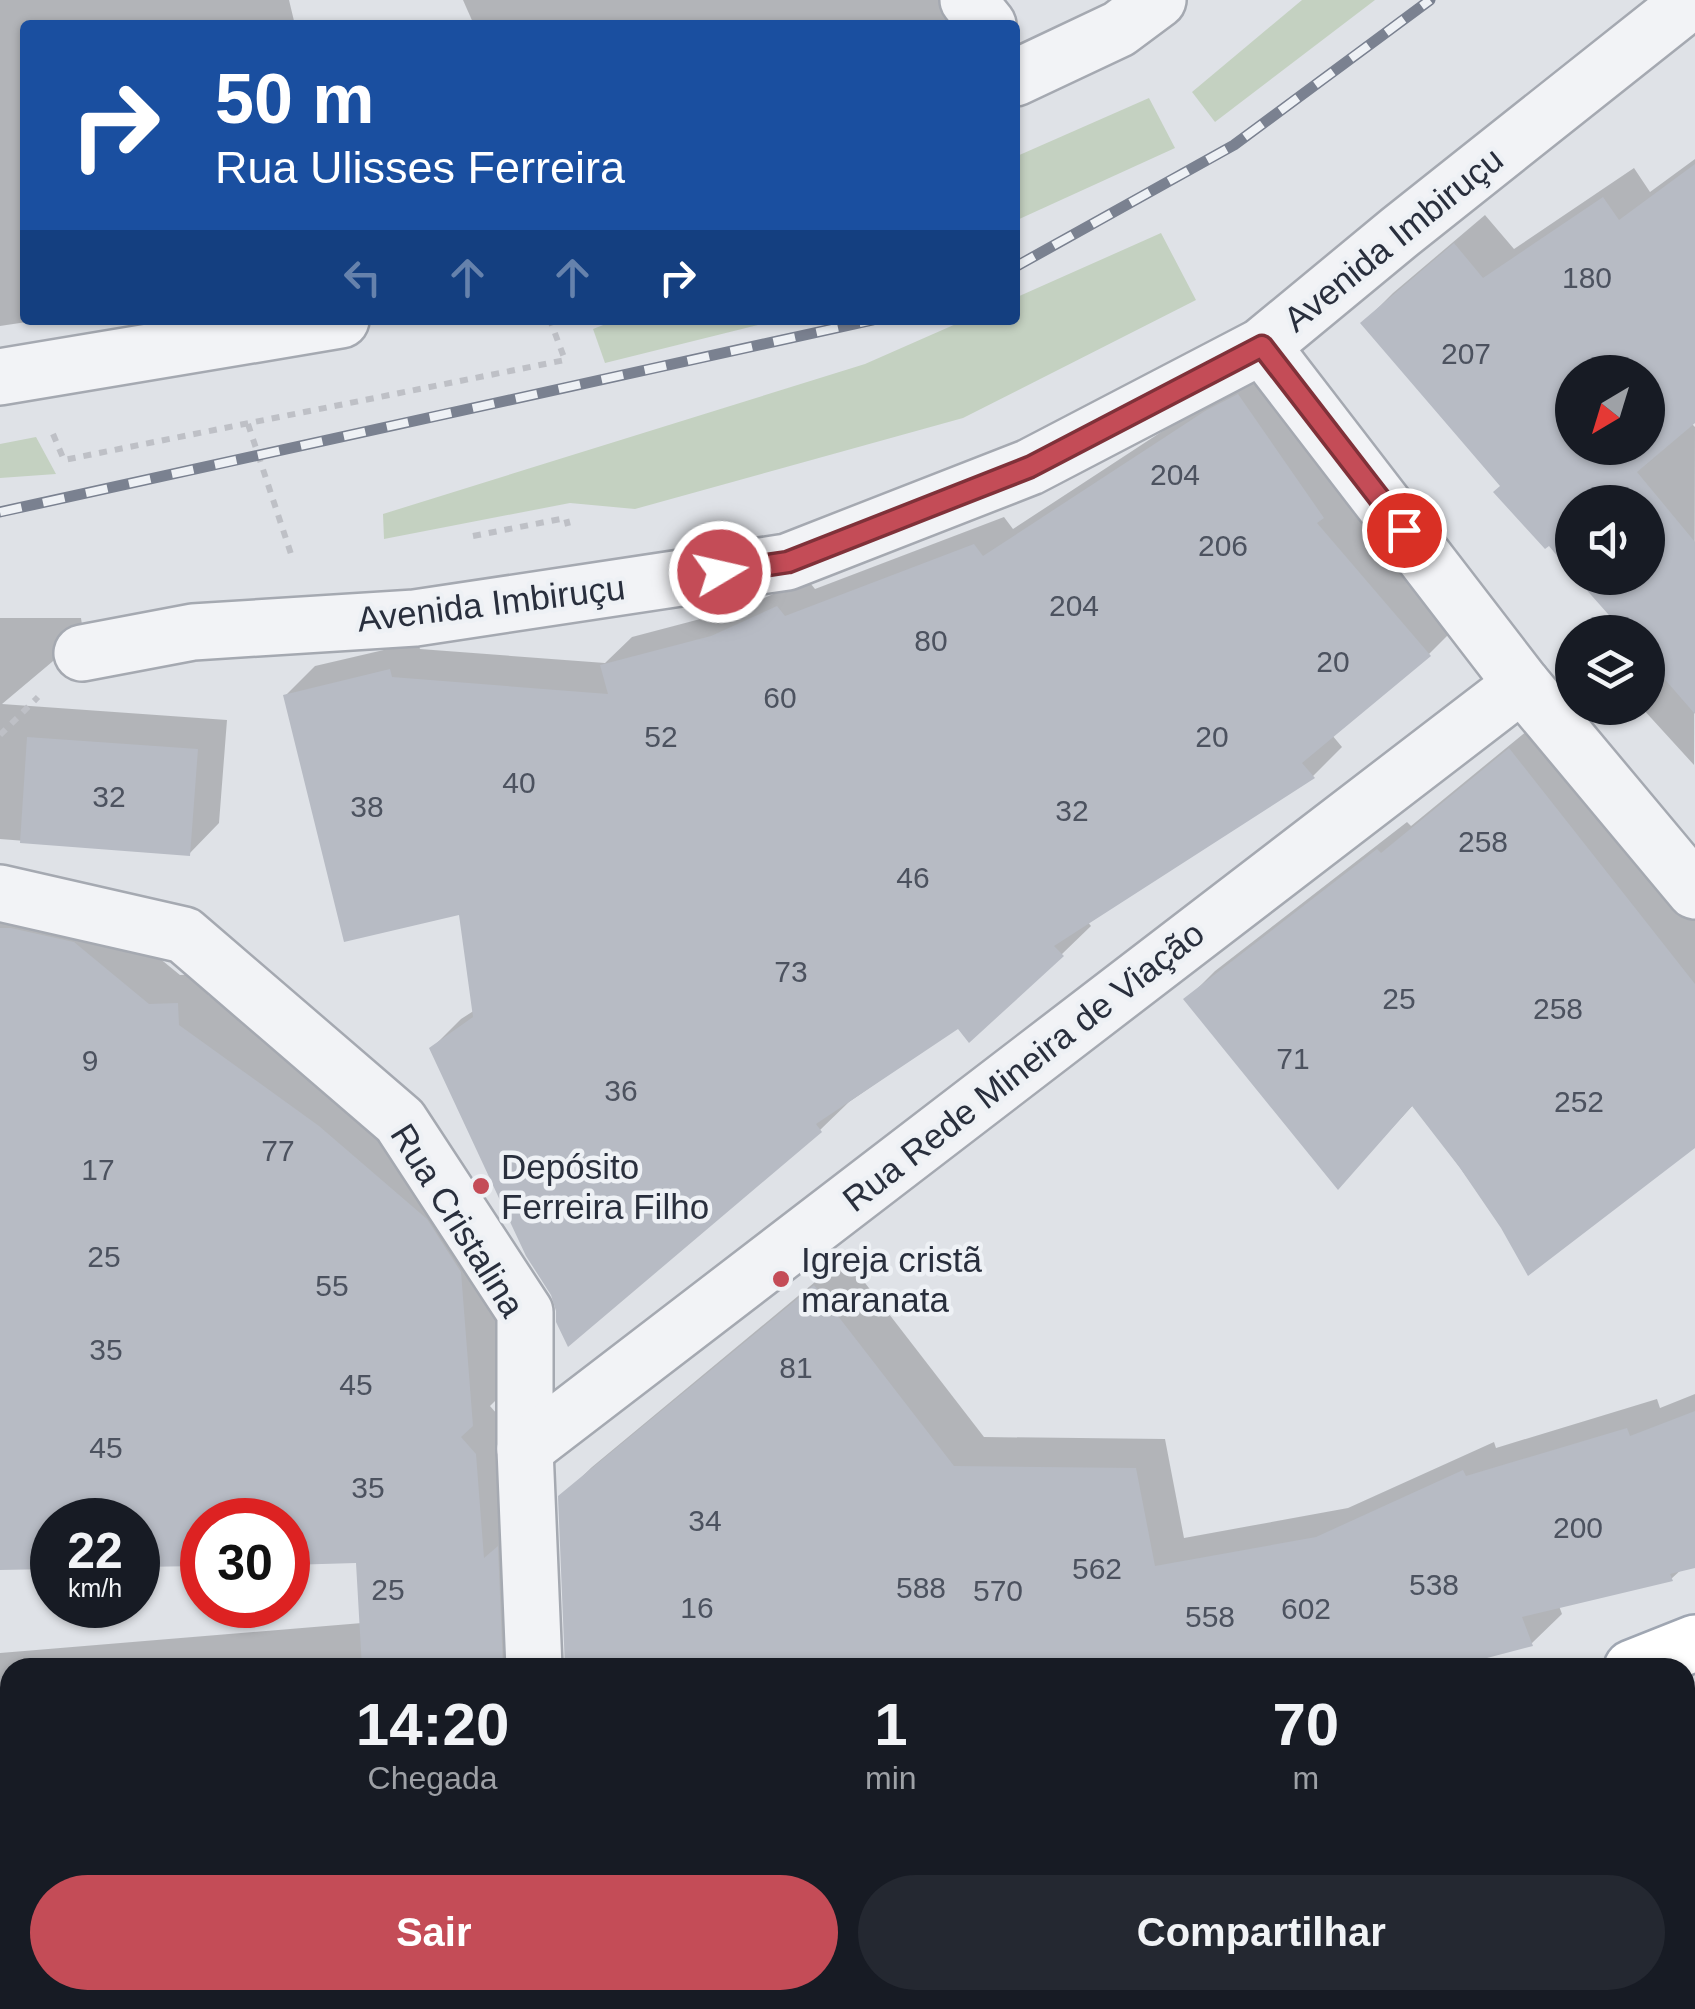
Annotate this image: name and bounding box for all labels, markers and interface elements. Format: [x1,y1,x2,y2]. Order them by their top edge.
icon: right [50,60,180,190]
text: 50 m [215,60,375,138]
street label: Avenida Imbiruçu [1276,139,1510,339]
text: Rua Ulisses Ferreira [215,142,625,193]
icon: left [335,250,390,305]
icon: ahead [440,250,495,305]
icon: ahead [545,250,600,305]
icon: right [650,250,705,305]
house number: 180 [1562,261,1612,294]
house number: 207 [1441,337,1491,370]
north arrow [1555,355,1665,465]
map controls [1555,355,1665,725]
house number: 204 [1150,458,1200,491]
button: sound [1555,485,1665,595]
pin [1362,488,1447,573]
icon: arrive [1377,503,1432,558]
position arrow [668,520,772,624]
house number: 206 [1198,529,1248,562]
street label: Avenida Imbiruçu [355,567,627,639]
house number: 204 [1049,589,1099,622]
button: layers [1555,615,1665,725]
house number: 80 [914,624,948,657]
house number: 20 [1316,645,1350,678]
house number: 60 [763,681,797,714]
house number: 52 [644,720,678,753]
house number: 20 [1195,720,1229,753]
house number: 40 [502,766,536,799]
house number: 32 [92,780,126,813]
house number: 38 [350,790,384,823]
house number: 32 [1055,794,1089,827]
house number: 258 [1458,825,1508,858]
house number: 46 [896,861,930,894]
street label: Rua Rede Mineira de Viação [835,913,1211,1219]
house number: 73 [774,955,808,988]
house number: 25 [1382,982,1416,1015]
house number: 258 [1533,992,1583,1025]
house number: 71 [1276,1042,1310,1075]
house number: 9 [82,1044,98,1077]
house number: 36 [604,1074,638,1107]
house number: 252 [1554,1085,1604,1118]
street label: Rua Cristalina [383,1116,533,1324]
house number: 77 [261,1134,295,1167]
place label: Depósito Ferreira Filho [501,1147,709,1226]
house number: 17 [81,1153,115,1186]
marker: Depósito Ferreira Filho [470,1175,492,1197]
house number: 25 [87,1240,121,1273]
place label: Igreja cristã maranata [801,1240,982,1319]
marker: Igreja cristã maranata [770,1268,792,1290]
house number: 55 [315,1269,349,1302]
house number: 35 [89,1333,123,1366]
house number: 81 [779,1351,813,1384]
house number: 45 [339,1368,373,1401]
house number: 45 [89,1431,123,1464]
house number: 35 [351,1471,385,1504]
speed limit sign: 30 [180,1498,310,1628]
house number: 34 [688,1504,722,1537]
house number: 200 [1553,1511,1603,1544]
text: 22 [67,1523,123,1579]
house number: 562 [1072,1552,1122,1585]
house number: 538 [1409,1568,1459,1601]
house number: 588 [896,1571,946,1604]
house number: 25 [371,1573,405,1606]
text: km/h [68,1574,122,1602]
house number: 570 [973,1574,1023,1607]
house number: 16 [680,1591,714,1624]
house number: 602 [1281,1592,1331,1625]
house number: 558 [1185,1600,1235,1633]
text: 14:20 [356,1691,509,1758]
text: 1 [874,1691,908,1758]
text: 70 [1272,1691,1339,1758]
text: Chegada [368,1760,497,1796]
text: min [865,1760,917,1796]
text: m [1292,1760,1319,1796]
button: Sair [30,1875,838,1990]
button: Compartilhar [858,1875,1665,1990]

